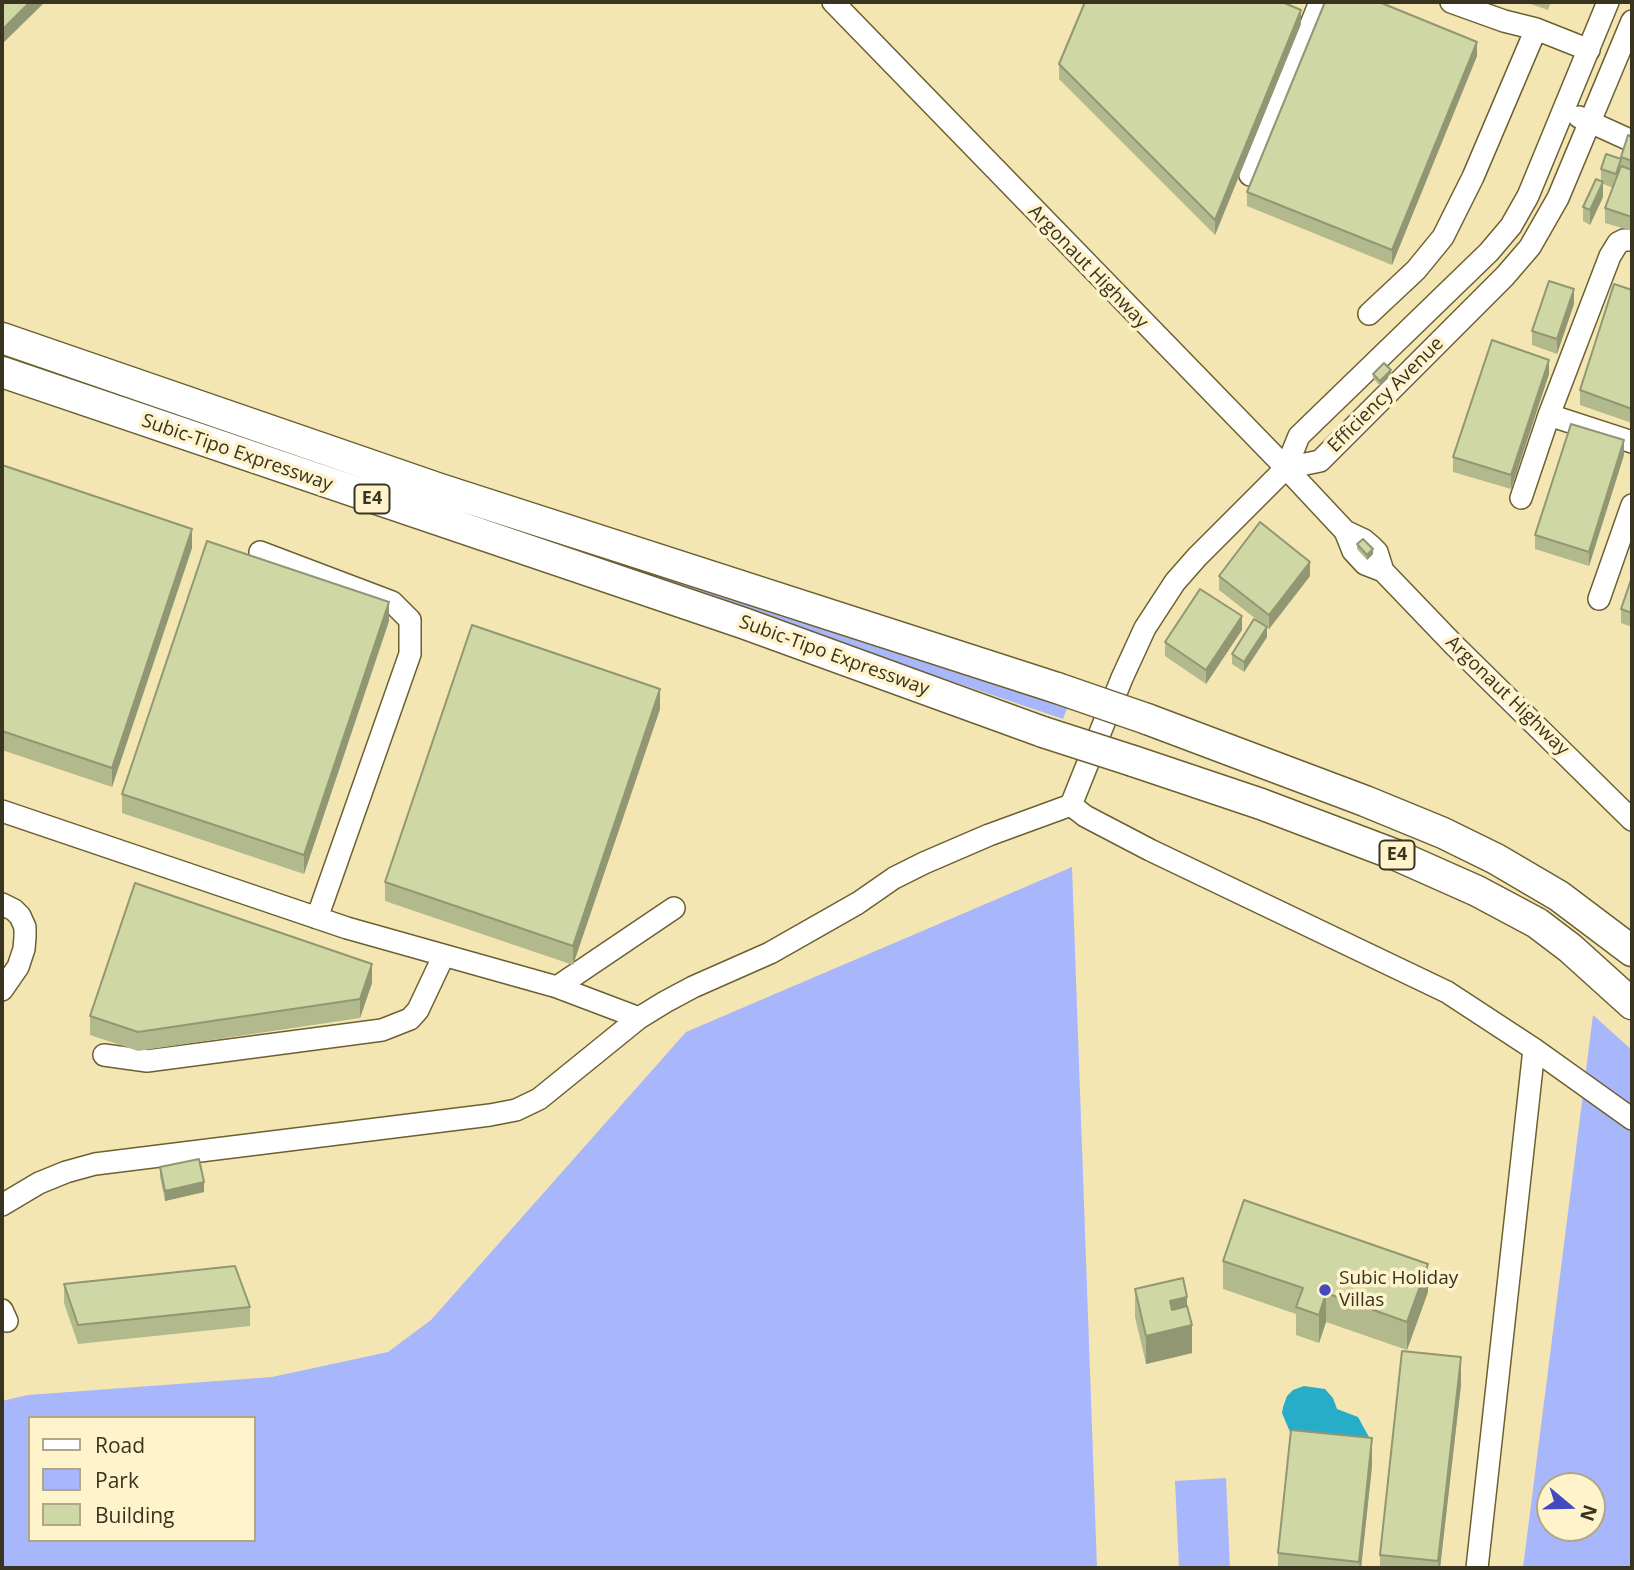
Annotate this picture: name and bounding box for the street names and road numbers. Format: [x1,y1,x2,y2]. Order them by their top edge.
street label: Argonaut Highway [1023,201,1153,333]
street label: Efficiency Avenue [1323,332,1449,458]
street label: Subic-Tipo Expressway [139,410,335,496]
road number: E4 [354,485,390,514]
street label: Subic-Tipo Expressway [736,611,932,701]
street label: Argonaut Highway [1441,631,1573,761]
road number: E4 [1380,840,1414,870]

